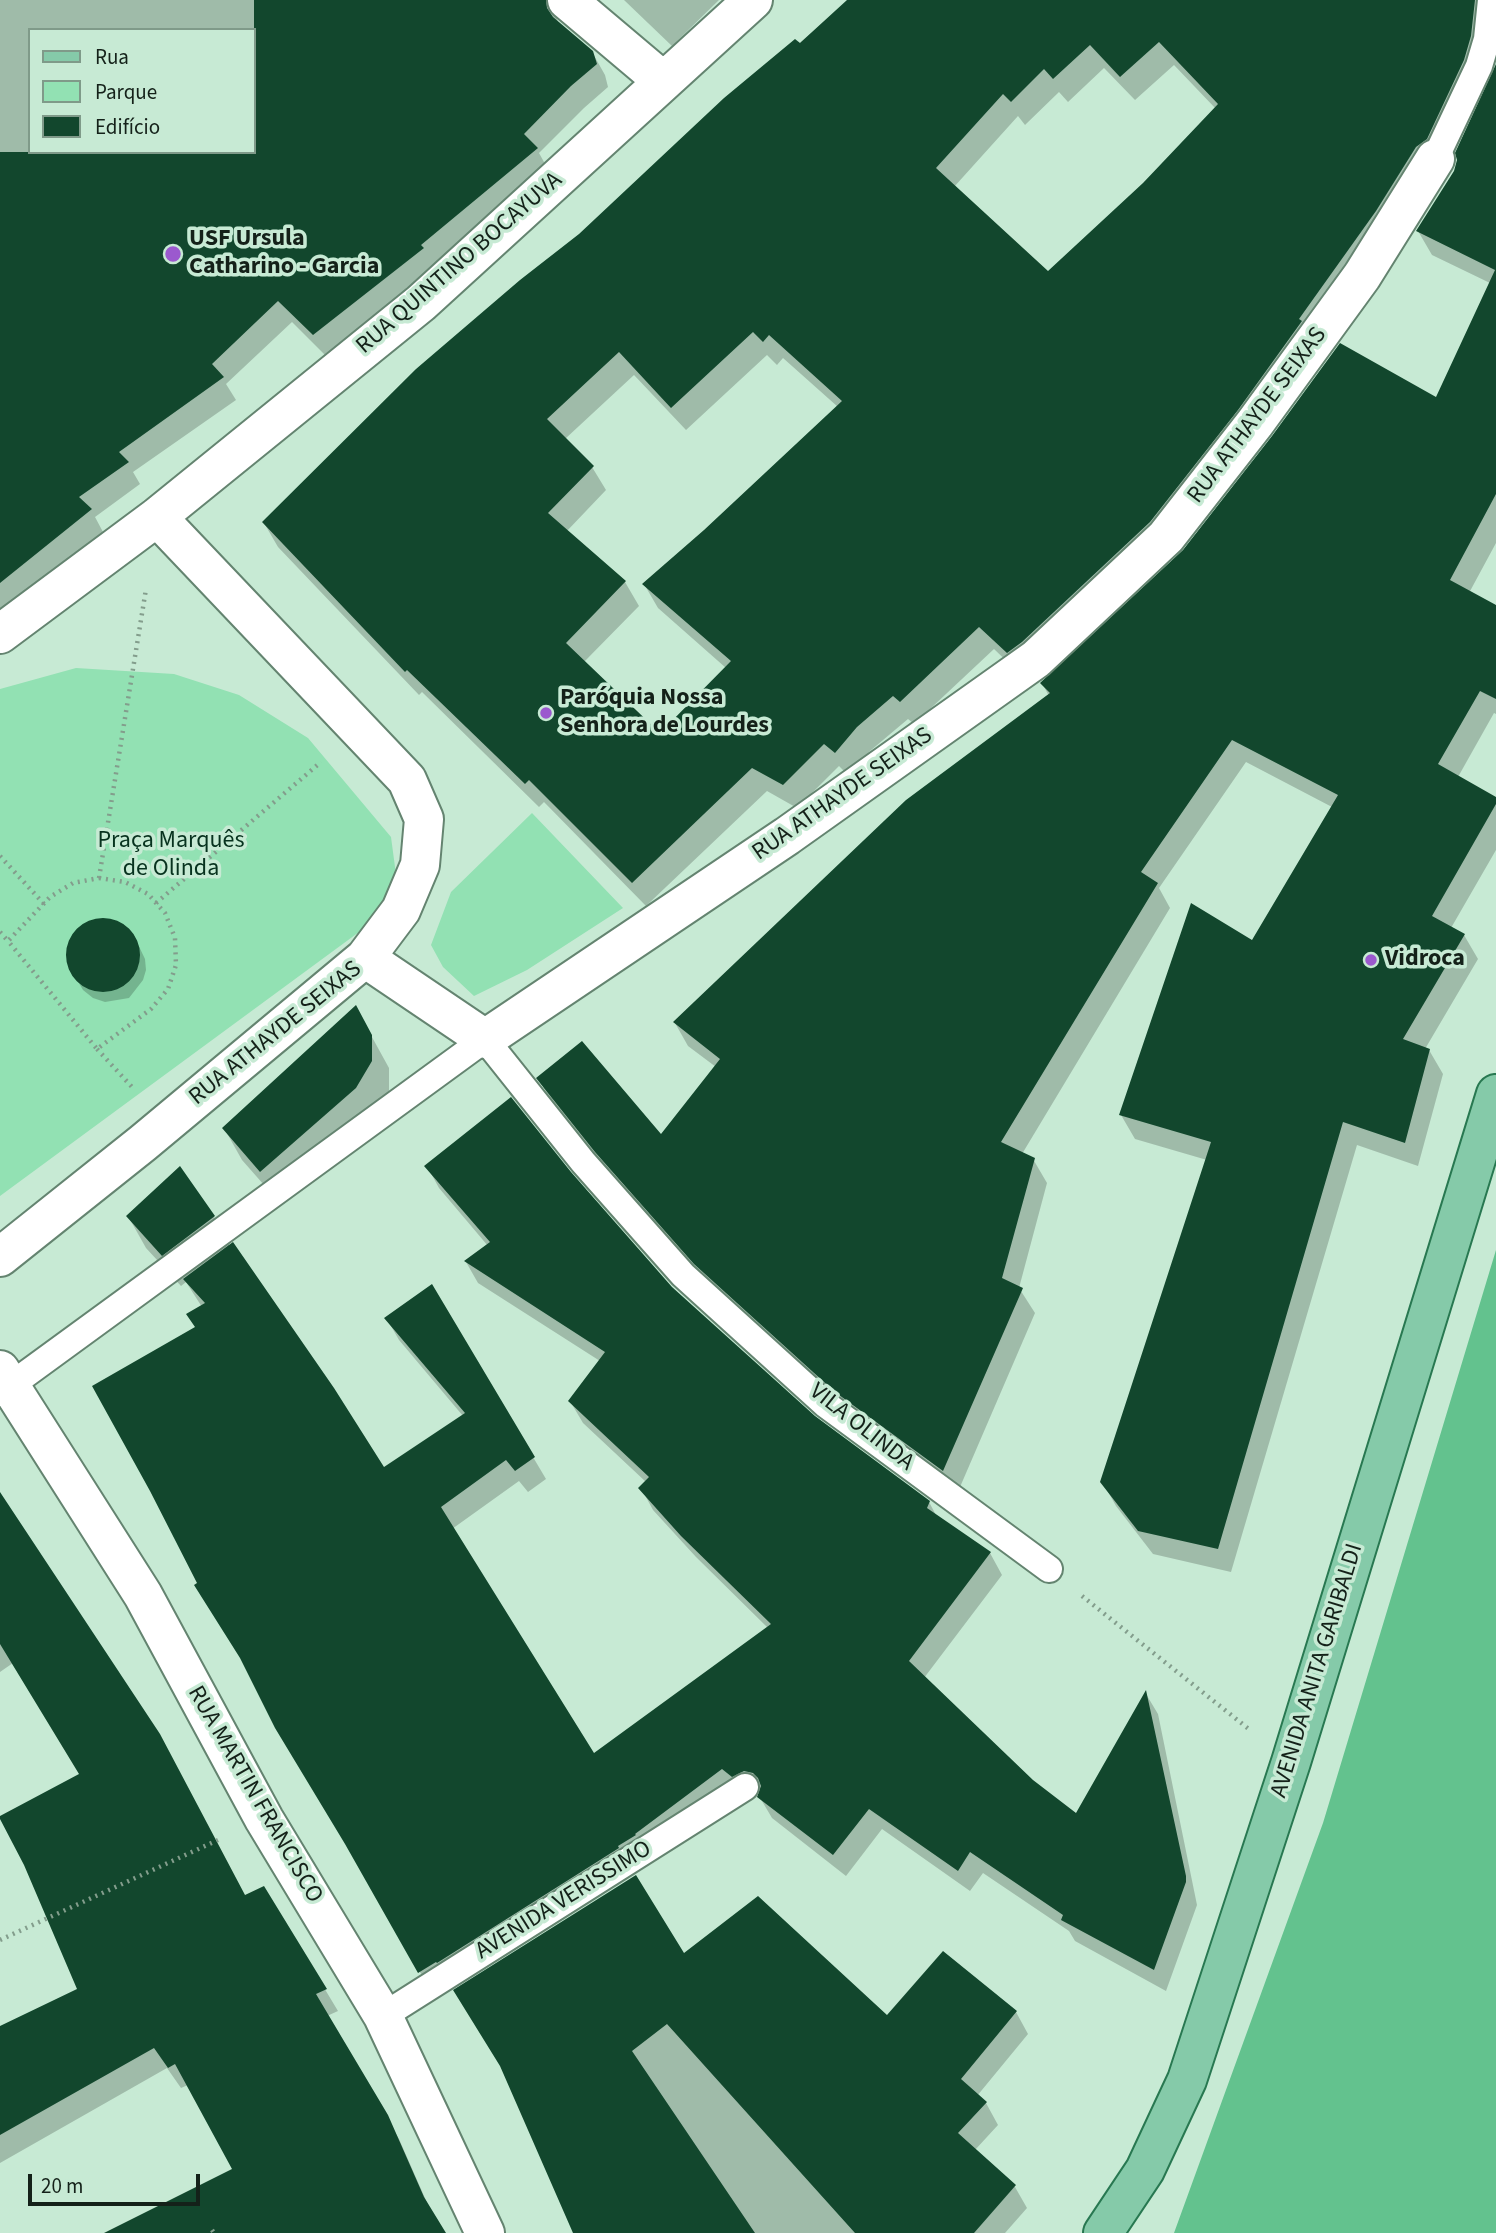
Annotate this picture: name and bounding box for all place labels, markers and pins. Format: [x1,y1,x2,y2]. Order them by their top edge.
place label: USF Ursula Catharino - Garcia [189,226,379,282]
marker: USF Ursula Catharino - Garcia [163,244,183,264]
place label: Paróquia Nossa Senhora de Lourdes [560,685,769,741]
marker: Paróquia Nossa Senhora de Lourdes [538,705,554,721]
place label: Vidroca [1385,946,1465,974]
marker: Vidroca [1363,952,1379,968]

